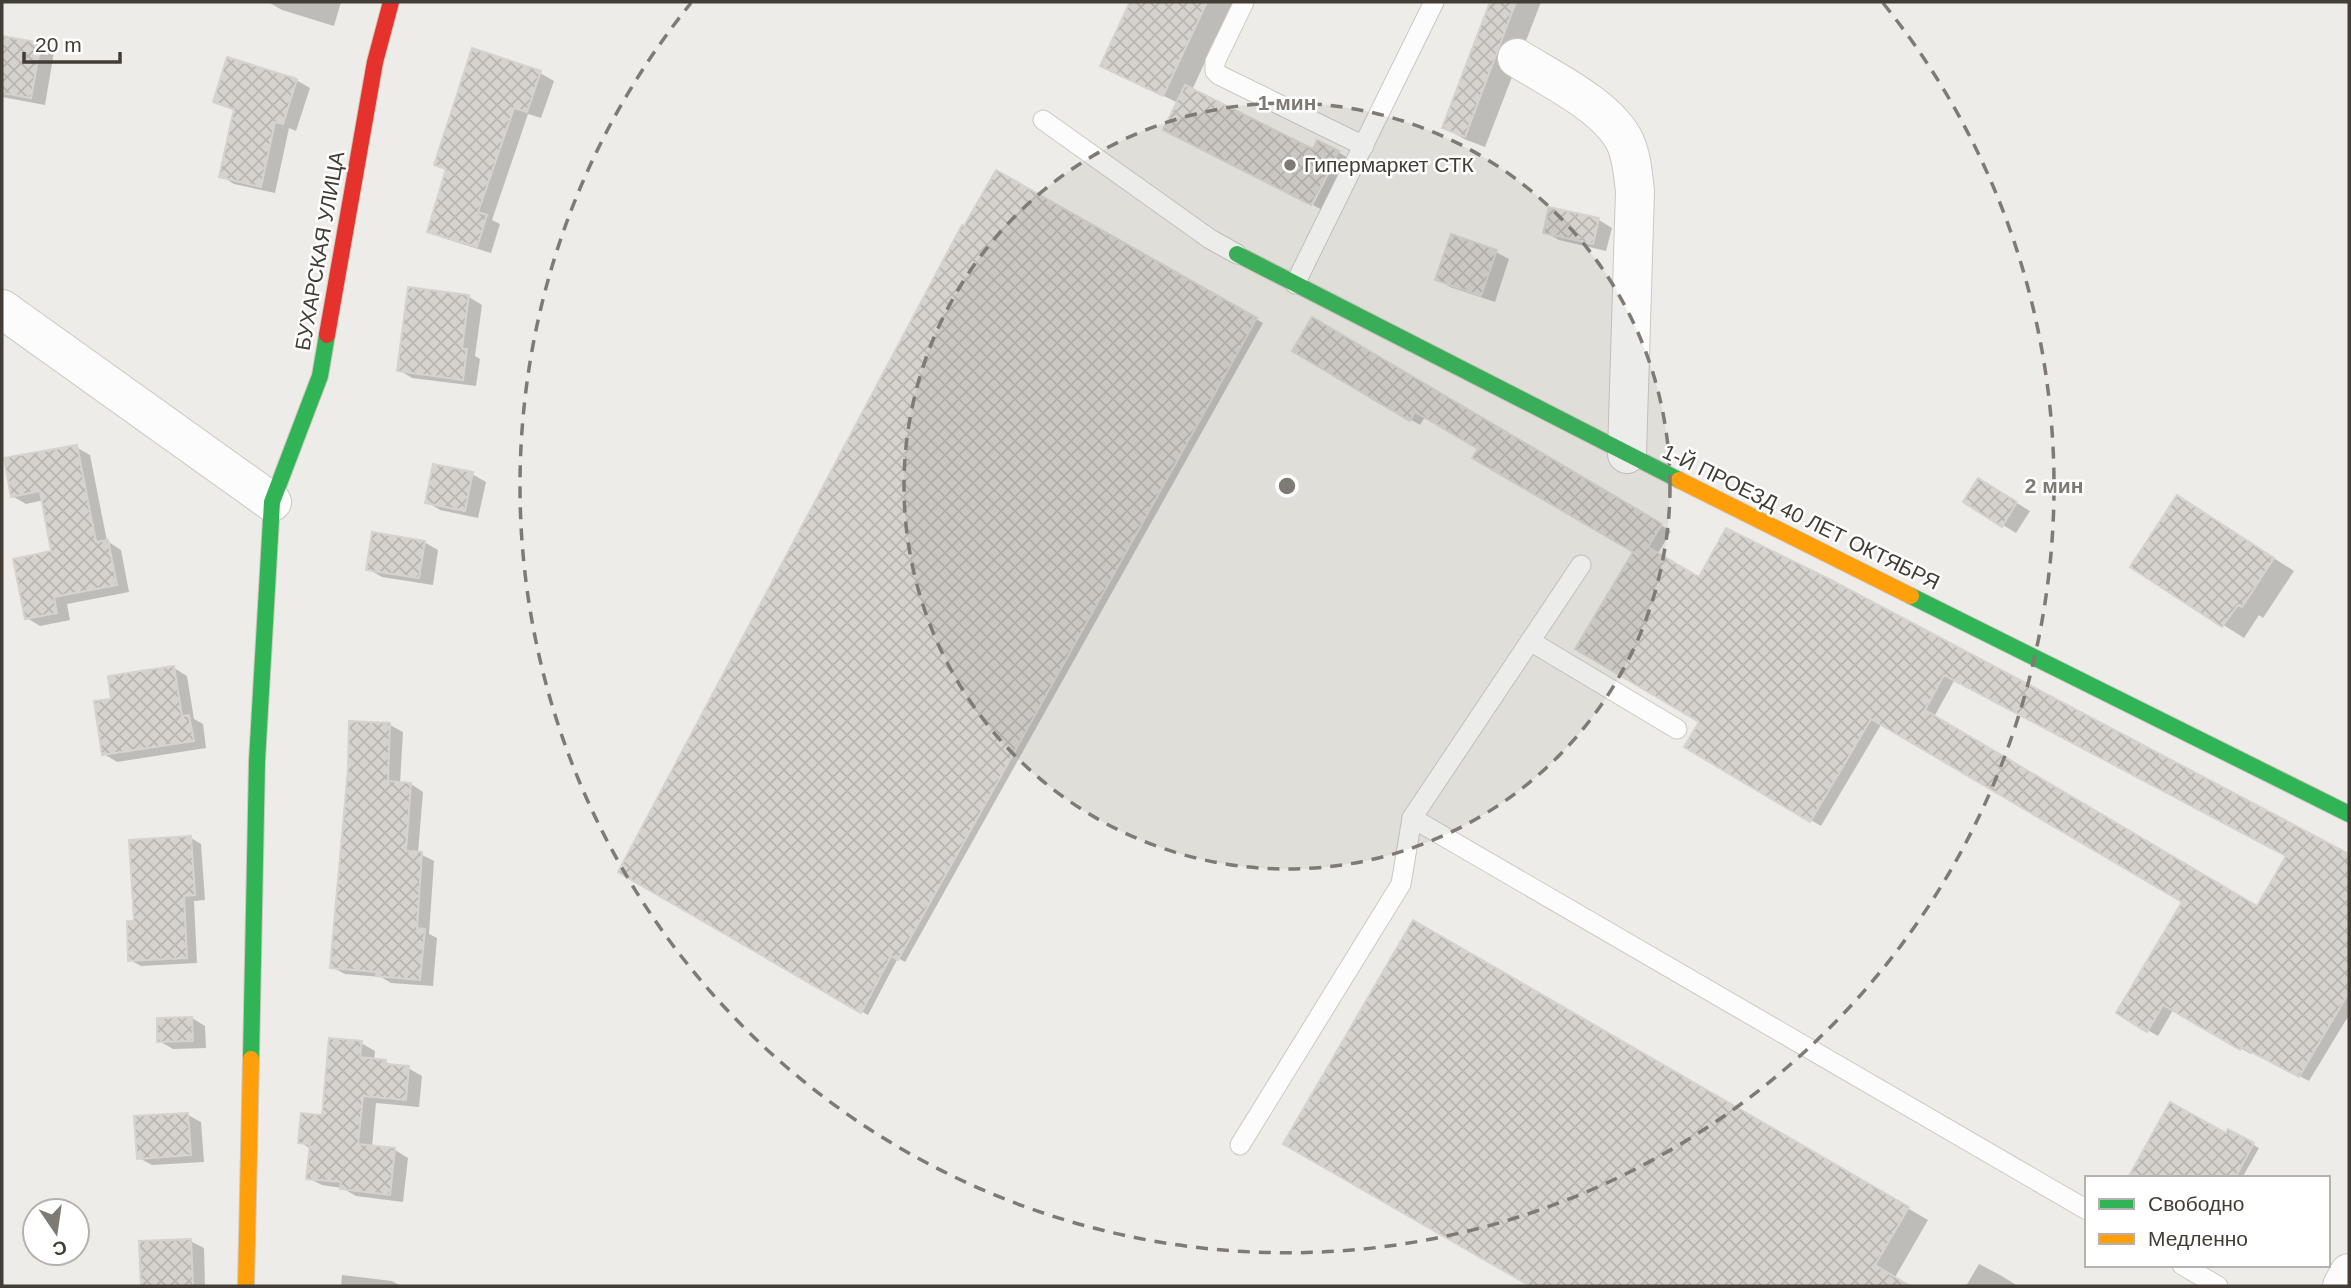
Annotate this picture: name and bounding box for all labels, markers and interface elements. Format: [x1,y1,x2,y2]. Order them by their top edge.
scale bar [24,21,121,65]
text: 20 m [35,33,82,56]
text: 1 мин [1258,91,1316,114]
street label: БУХАРСКАЯ УЛИЦА [291,150,348,352]
place label: Гипермаркет СТК [1304,153,1475,176]
marker: Гипермаркет СТК [1282,157,1298,173]
street label: 1-Й ПРОЕЗД 40 ЛЕТ ОКТЯБРЯ [1659,439,1943,594]
centre of rings [1275,474,1299,498]
text: 2 мин [2025,474,2083,497]
legend [2085,1176,2330,1267]
text: Свободно [2148,1192,2245,1215]
north arrow [21,1197,91,1267]
text: Медленно [2148,1227,2248,1250]
text: С [50,1236,69,1260]

